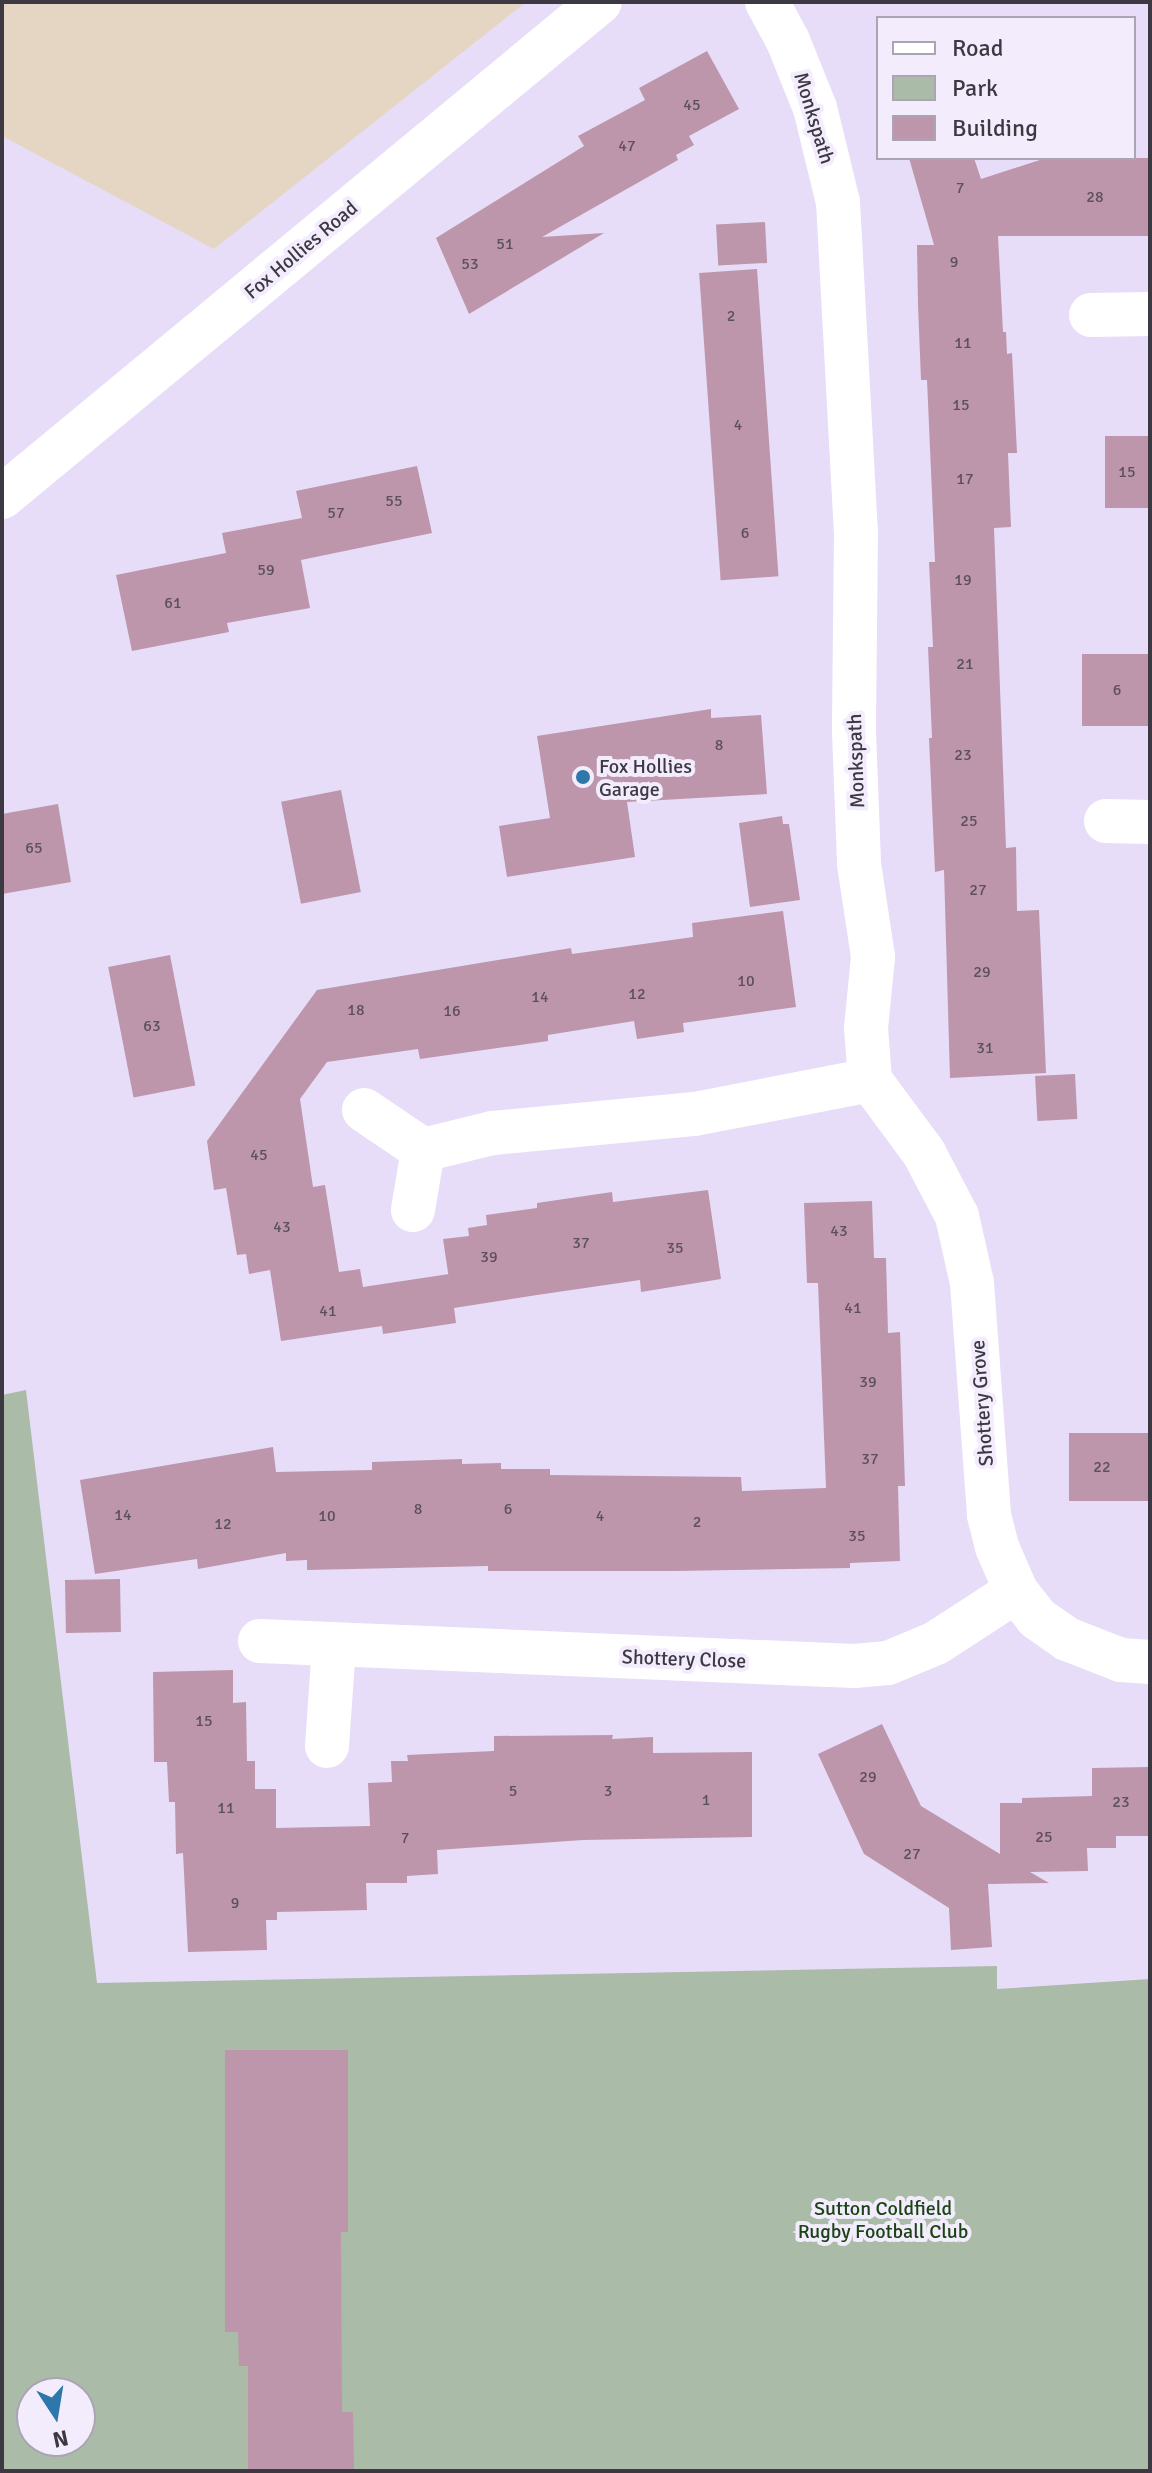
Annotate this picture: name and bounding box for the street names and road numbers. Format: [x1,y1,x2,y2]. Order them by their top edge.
street label: Monkspath [789,69,839,167]
street label: Fox Hollies Road [240,196,362,304]
street label: Monkspath [842,713,870,809]
street label: Shottery Grove [966,1339,998,1467]
street label: Shottery Close [621,1645,747,1673]

